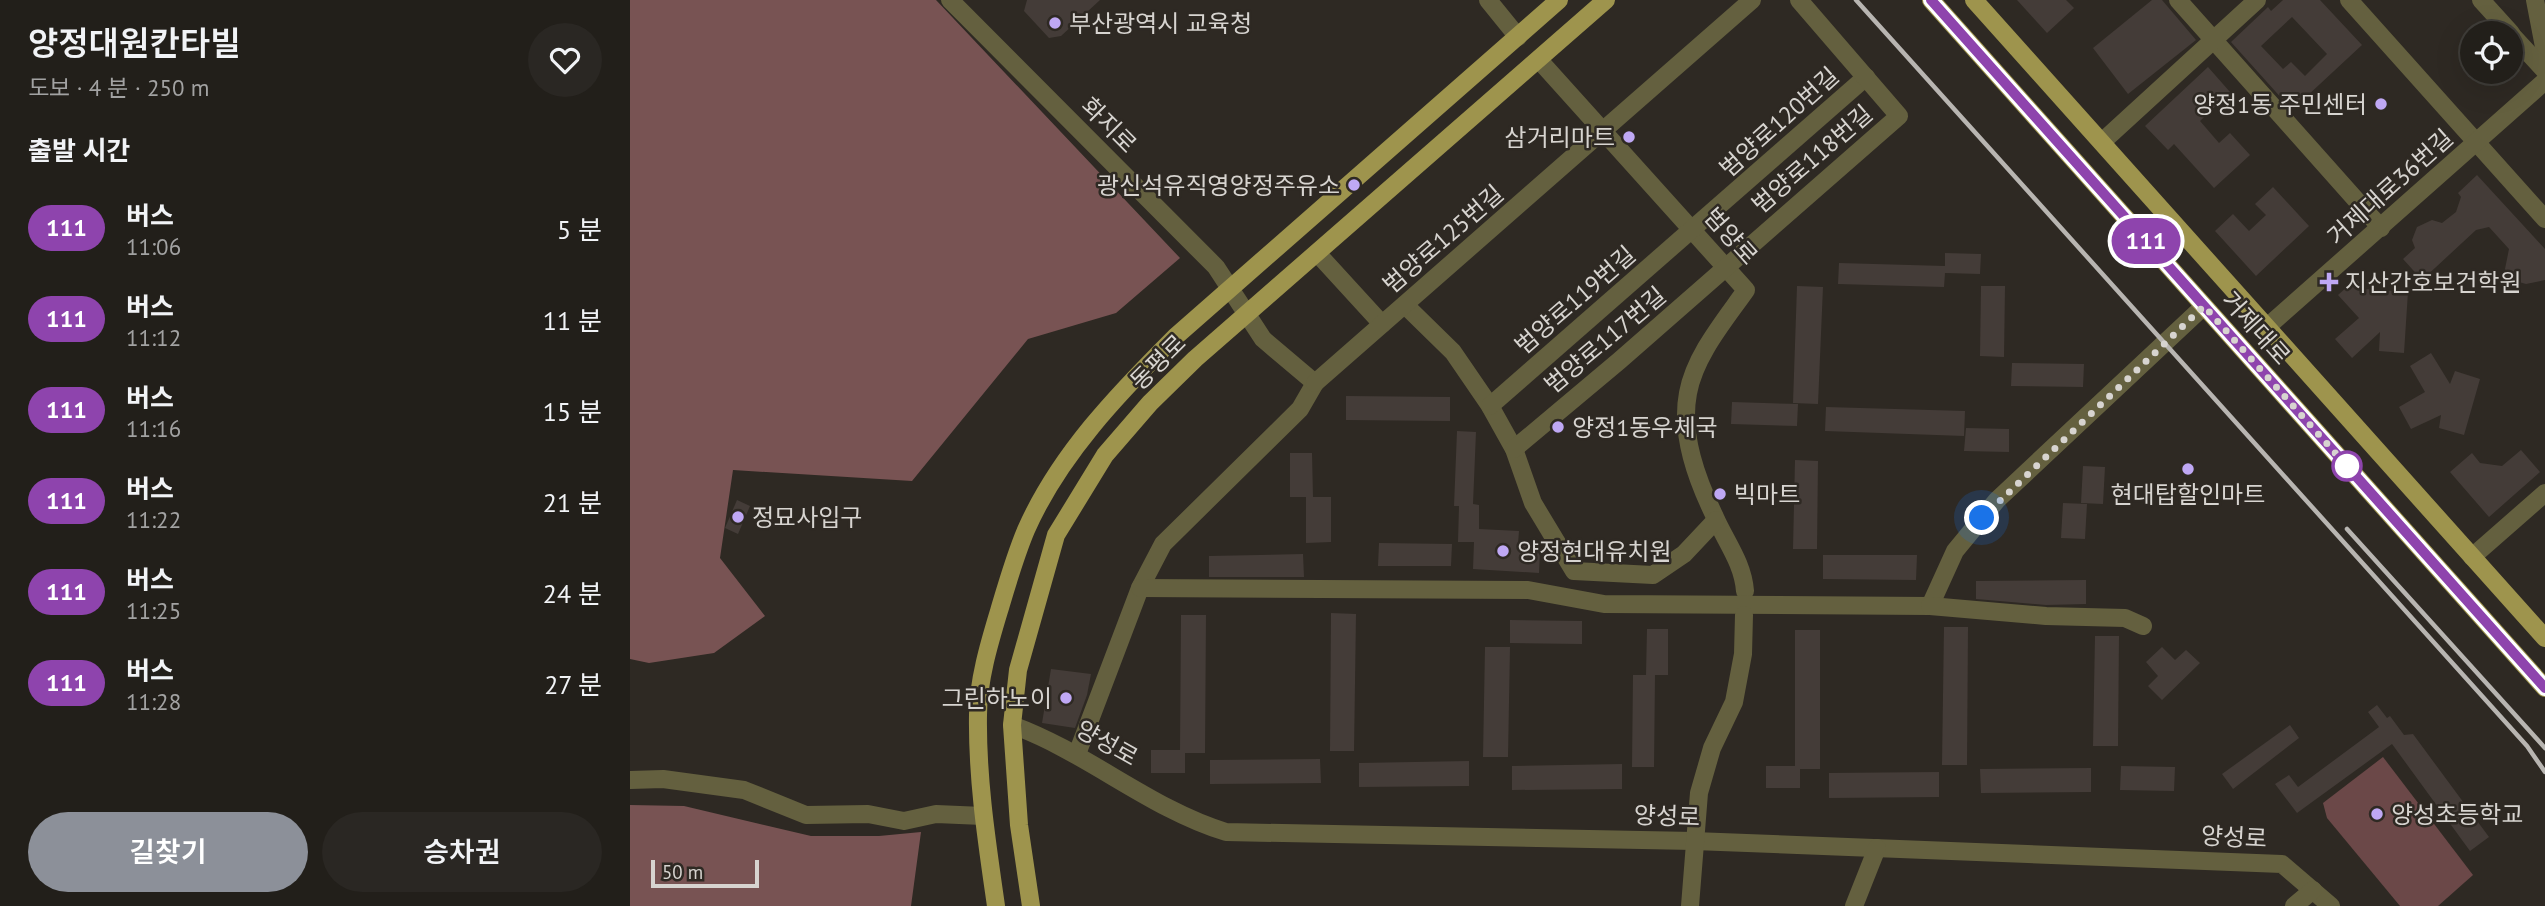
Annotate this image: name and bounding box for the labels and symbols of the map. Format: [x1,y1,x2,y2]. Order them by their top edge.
place label: 부산광역시 교육청 [1069,8,1252,39]
marker: 부산광역시 교육청 [1047,15,1063,31]
street label: 범양로120번길 [1713,60,1845,184]
place label: 양정1동 주민센터 [2193,89,2367,120]
street label: 화지로 [1075,91,1143,159]
marker: 양정1동 주민센터 [2373,96,2389,112]
street label: 범양로118번길 [1745,98,1879,220]
place label: 삼거리마트 [1505,122,1615,153]
street label: 거제대로36번길 [2321,122,2459,252]
marker: 삼거리마트 [1621,129,1637,145]
place label: 광신석유직영양정주유소 [1097,170,1340,201]
marker: 광신석유직영양정주유소 [1346,177,1362,193]
street label: 범양로125번길 [1376,178,1510,300]
street label: 범양로 [1697,201,1765,271]
line badge: 111 [2106,218,2186,264]
street label: 범양로119번길 [1508,239,1642,361]
place label: 지산간호보건학원 [2345,267,2522,298]
marker: 지산간호보건학원 [2319,272,2339,292]
street label: 범양로117번길 [1538,280,1672,400]
street label: 거제대로 [2215,285,2297,371]
street label: 동평로 [1124,328,1192,396]
place label: 양정1동우체국 [1572,412,1718,443]
marker: 양정1동우체국 [1550,419,1566,435]
unlabelled marker [2332,451,2362,481]
marker: 현대탑할인마트 [2180,461,2196,477]
place label: 빅마트 [1734,479,1800,510]
place label: 현대탑할인마트 [2111,479,2265,510]
marker: 빅마트 [1712,486,1728,502]
your location [1964,500,1999,535]
place label: 정묘사입구 [752,502,862,533]
marker: 정묘사입구 [730,509,746,525]
place label: 양정현대유치원 [1517,536,1672,567]
marker: 양정현대유치원 [1495,543,1511,559]
place label: 그린하노이 [942,683,1052,714]
marker: 그린하노이 [1058,690,1074,706]
street label: 양성로 [1071,713,1143,773]
street label: 양성로 [1633,799,1701,833]
place label: 양성초등학교 [2391,799,2523,830]
marker: 양성초등학교 [2369,806,2385,822]
street label: 양성로 [2200,820,2268,854]
scale bar [651,857,760,889]

